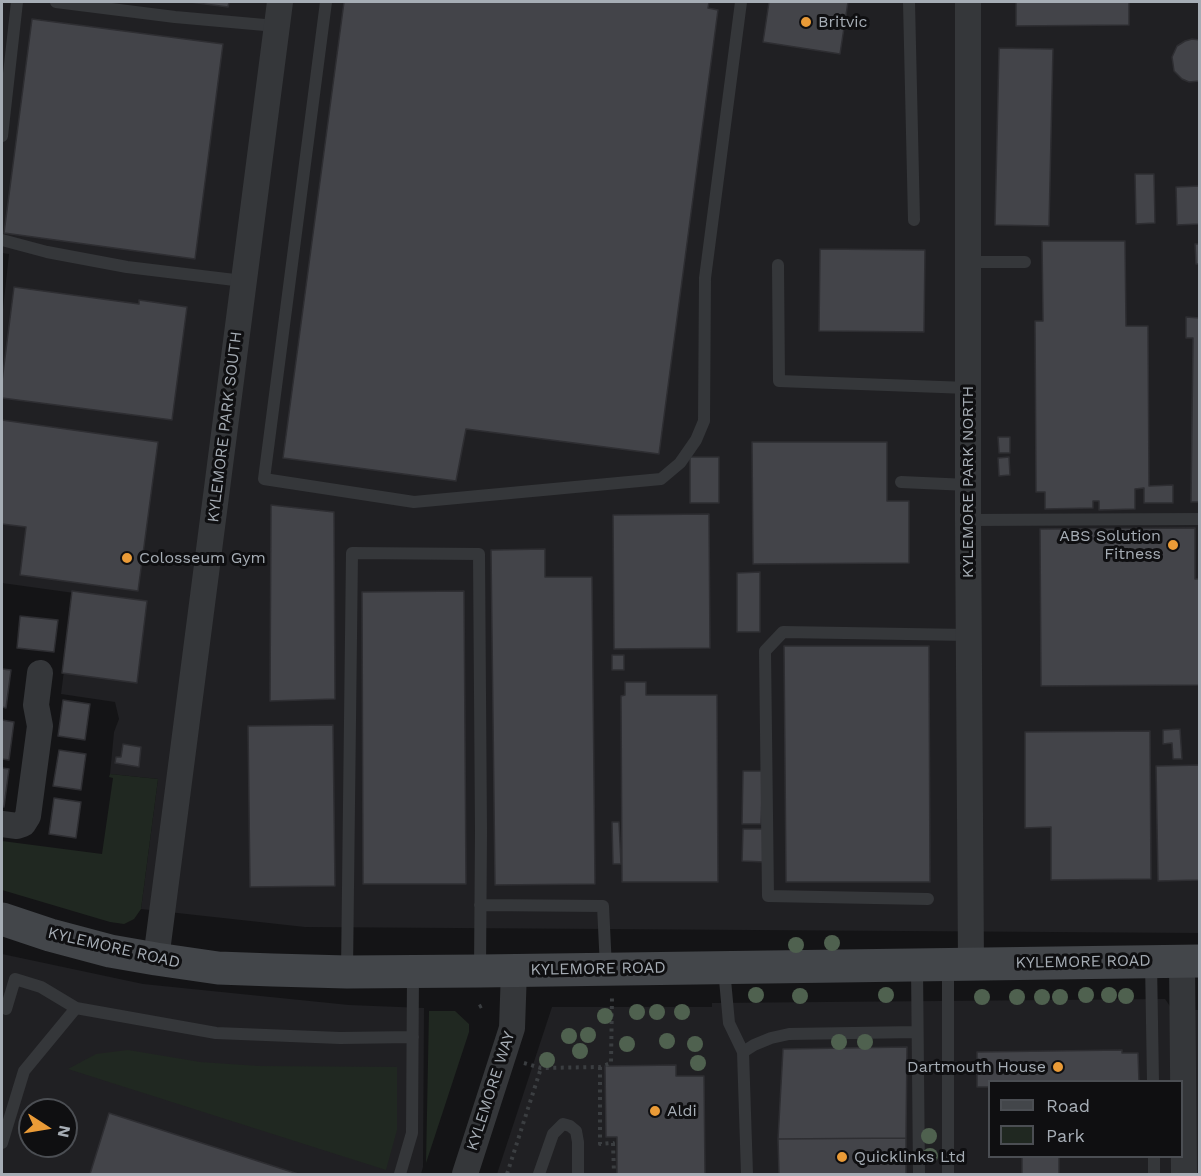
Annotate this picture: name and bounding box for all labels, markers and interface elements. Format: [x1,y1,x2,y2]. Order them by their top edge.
place label: Britvic [818,12,867,32]
marker: Britvic [799,15,813,29]
street label: KYLEMORE PARK SOUTH [204,330,246,524]
street label: KYLEMORE PARK NORTH [958,386,978,578]
place label: ABS Solution Fitness [1059,526,1161,564]
marker: ABS Solution Fitness [1166,538,1180,552]
place label: Colosseum Gym [139,548,266,568]
marker: Colosseum Gym [120,551,134,565]
street label: KYLEMORE ROAD [46,923,182,973]
street label: KYLEMORE ROAD [1015,951,1151,973]
street label: KYLEMORE ROAD [530,958,666,980]
street label: KYLEMORE WAY [463,1029,519,1153]
place label: Dartmouth House [907,1057,1046,1077]
marker: Dartmouth House [1051,1060,1065,1074]
legend [988,1080,1183,1158]
text: Road [1046,1095,1090,1116]
north arrow [18,1098,78,1158]
place label: Aldi [667,1101,697,1121]
marker: Aldi [648,1104,662,1118]
text: N [54,1124,75,1139]
text: Park [1046,1125,1085,1146]
place label: Quicklinks Ltd [854,1147,966,1167]
marker: Quicklinks Ltd [835,1150,849,1164]

